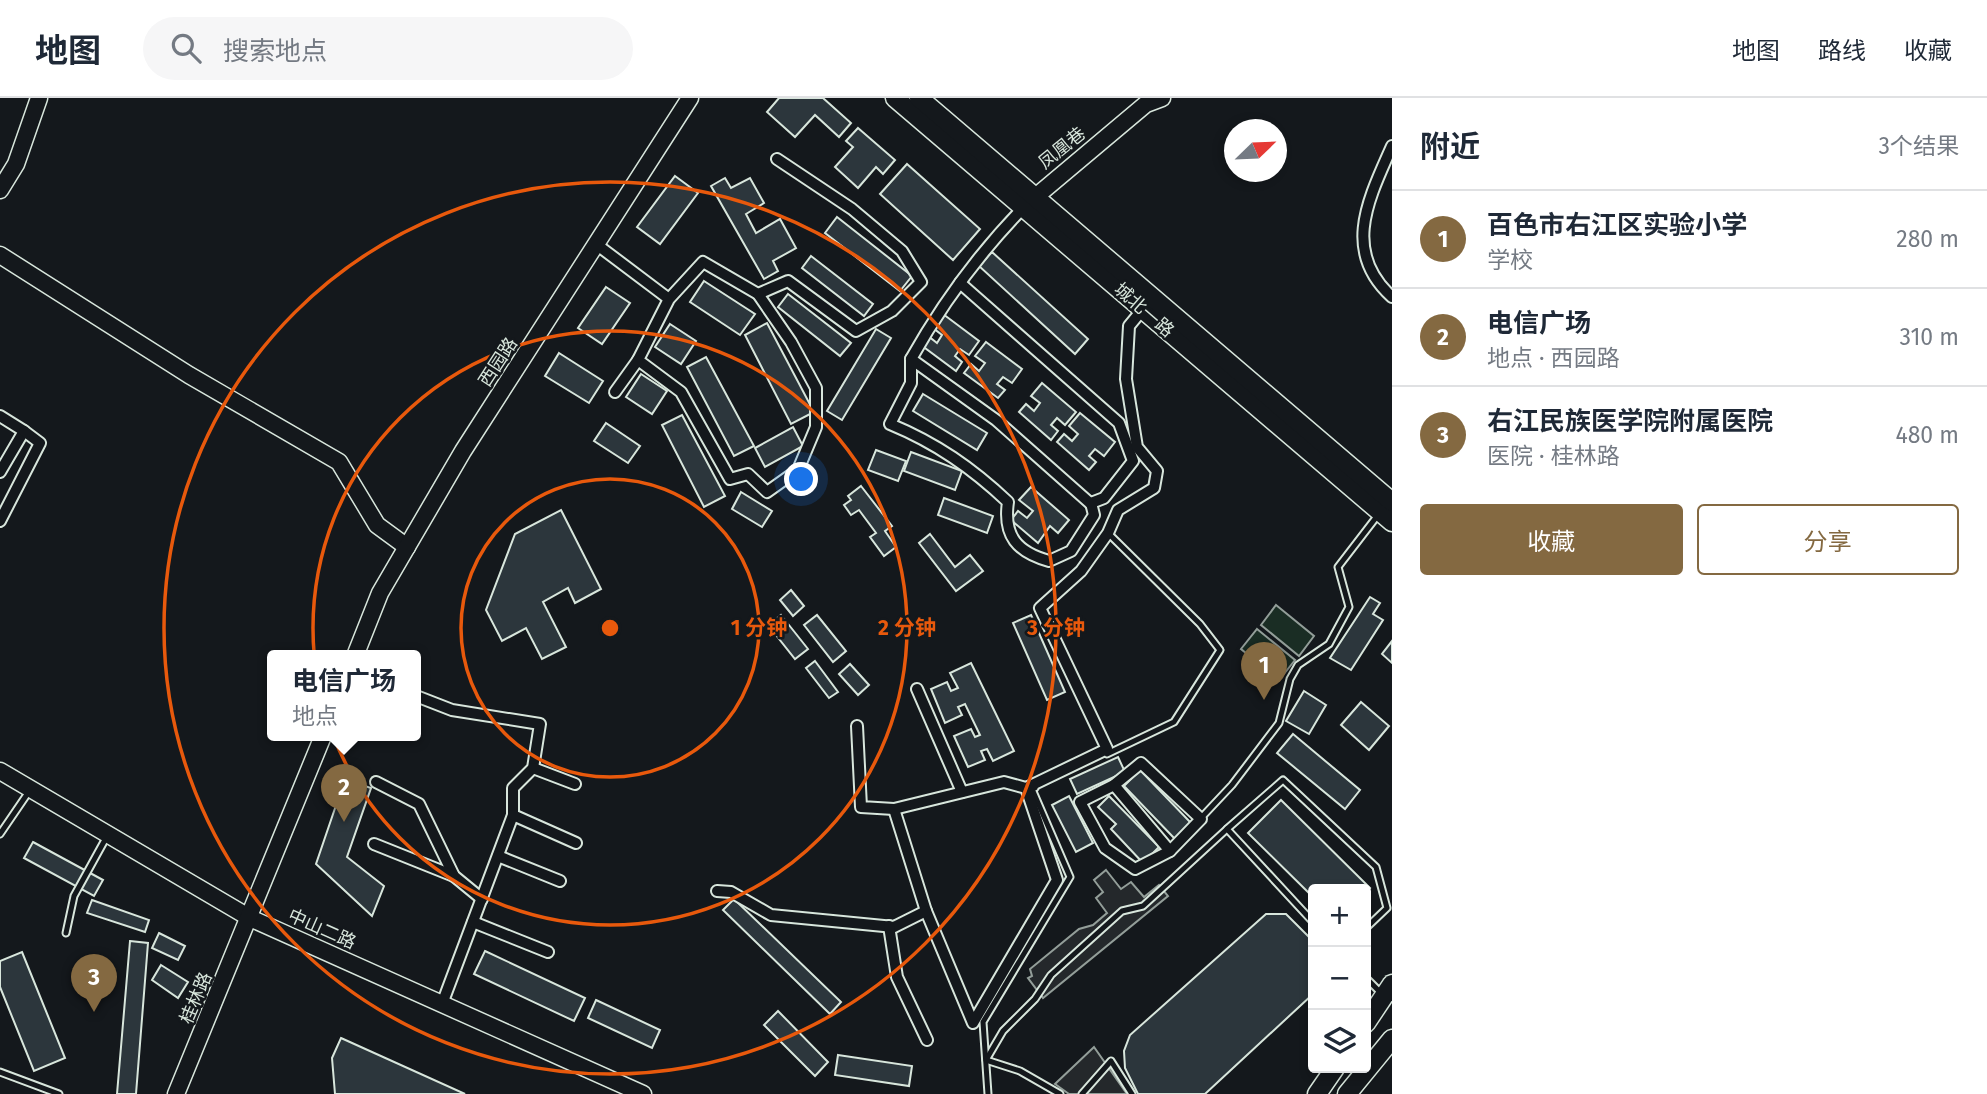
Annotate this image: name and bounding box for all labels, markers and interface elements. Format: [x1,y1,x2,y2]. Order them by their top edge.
search box [143,17,633,80]
icon: search [167,29,205,67]
text: 地图 [35,31,101,71]
text: 搜索地点 [223,36,327,67]
text: 地图 [1732,37,1780,65]
text: 路线 [1818,37,1866,65]
text: 收藏 [1904,37,1952,65]
north arrow [1224,119,1287,182]
street label: 凤凰巷 [1034,122,1090,174]
text: 附近 [1420,129,1480,165]
text: 3个结果 [1879,132,1959,160]
text: 百色市右江区实验小学 [1487,210,1747,241]
text: 1 [1438,225,1448,253]
text: 280 m [1896,225,1959,253]
text: 学校 [1487,246,1533,274]
street label: 城北一路 [1110,278,1178,342]
text: 电信广场 [1487,308,1591,339]
text: 2 [1437,323,1449,351]
text: 310 m [1899,323,1959,351]
street label: 西园路 [474,333,522,391]
text: 地点 · 西园路 [1487,344,1620,372]
text: 右江民族医学院附属医院 [1487,406,1773,437]
text: 3 [1437,421,1449,449]
text: 480 m [1895,421,1959,449]
text: 医院 · 桂林路 [1487,442,1620,470]
your location [784,462,818,496]
button: 收藏 [1420,504,1683,575]
button: 分享 [1697,504,1959,575]
text: 1 分钟 [731,615,787,641]
text: 2 分钟 [878,615,936,641]
text: 3 分钟 [1026,615,1085,641]
centre of rings [598,616,622,640]
pin: 1 [1241,642,1287,700]
popup [267,650,421,741]
text: 电信广场 [292,666,396,697]
text: 地点 [292,702,338,730]
pin: 2 [321,764,367,822]
map controls [1308,884,1371,1073]
button: + [1308,884,1371,947]
street label: 中山二路 [285,904,359,954]
button: − [1308,947,1371,1010]
pin: 3 [71,954,117,1012]
street label: 桂林路 [175,969,217,1027]
button: layers [1308,1010,1371,1073]

